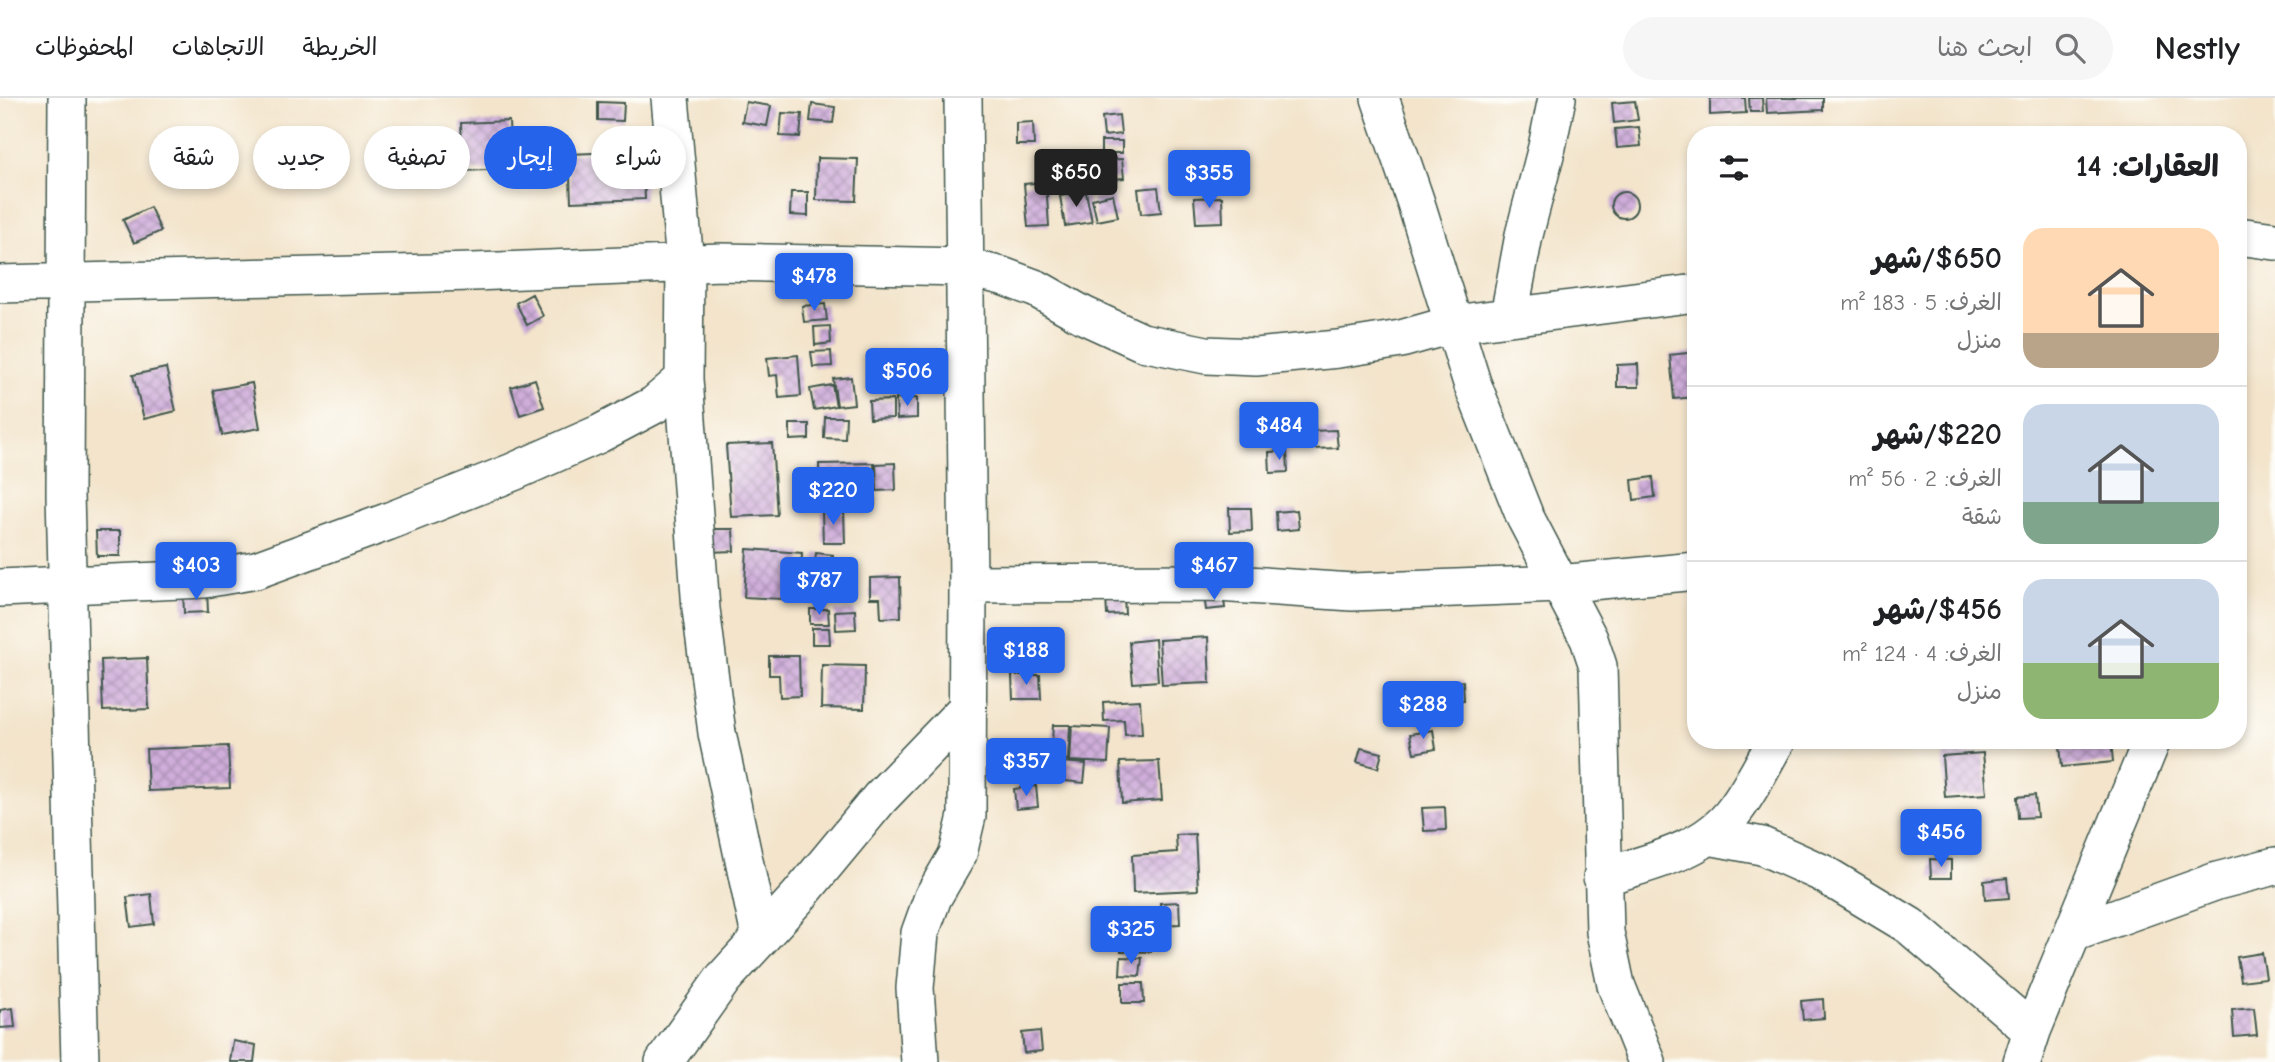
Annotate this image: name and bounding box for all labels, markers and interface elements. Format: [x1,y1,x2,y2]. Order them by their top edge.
search box [1623,17,2113,80]
icon: search [2051,29,2089,67]
text: Nestly [2155,29,2240,67]
text: المحفوظات [35,33,134,61]
text: الاتجاهات [172,33,265,61]
text: الخريطة [303,33,377,61]
text: ابحث هنا [1937,33,2033,63]
chip: شقة [149,126,239,189]
chip: جديد [253,126,350,189]
chip: تصفية [364,126,470,189]
chip: إيجار [484,126,577,189]
chip: شراء [591,126,686,189]
icon: filters [1715,149,1753,187]
text: العقارات: 14 [2076,149,2219,184]
pin: $650 [1035,150,1117,209]
pin: $355 [1168,150,1250,210]
text: $650 [1050,158,1102,185]
text: $355 [1184,159,1234,186]
text: $650/شهر [1872,241,2002,276]
pin: $478 [773,254,855,313]
icon: home [2079,256,2163,340]
text: $478 [791,262,837,289]
text: الغرف: 5 · 183 m² [1840,289,2002,316]
text: منزل [1957,327,2002,354]
pin: $506 [866,348,948,408]
text: $506 [881,357,933,384]
pin: $484 [1238,402,1320,462]
text: $484 [1255,411,1303,438]
text: $220/شهر [1874,417,2002,452]
icon: home [2079,432,2163,516]
text: الغرف: 2 · 56 m² [1848,465,2002,492]
pin: $220 [792,468,874,527]
text: $220 [808,476,858,503]
text: شقة [1962,503,2002,530]
pin: $403 [155,542,237,602]
pin: $467 [1173,542,1255,602]
text: $403 [171,551,221,578]
text: $467 [1190,551,1238,578]
pin: $787 [778,558,860,617]
text: $787 [796,566,842,593]
text: $456/شهر [1875,592,2002,627]
icon: home [2079,607,2163,691]
pin: $188 [985,628,1067,687]
text: $188 [1003,636,1049,663]
text: الغرف: 4 · 124 m² [1842,640,2002,667]
text: منزل [1957,678,2002,705]
pin: $288 [1382,682,1464,741]
text: $288 [1399,690,1447,717]
pin: $357 [985,738,1067,798]
text: $357 [1002,747,1050,774]
pin: $456 [1900,810,1982,869]
text: $456 [1917,818,1965,845]
pin: $325 [1090,906,1172,966]
text: $325 [1107,915,1155,942]

